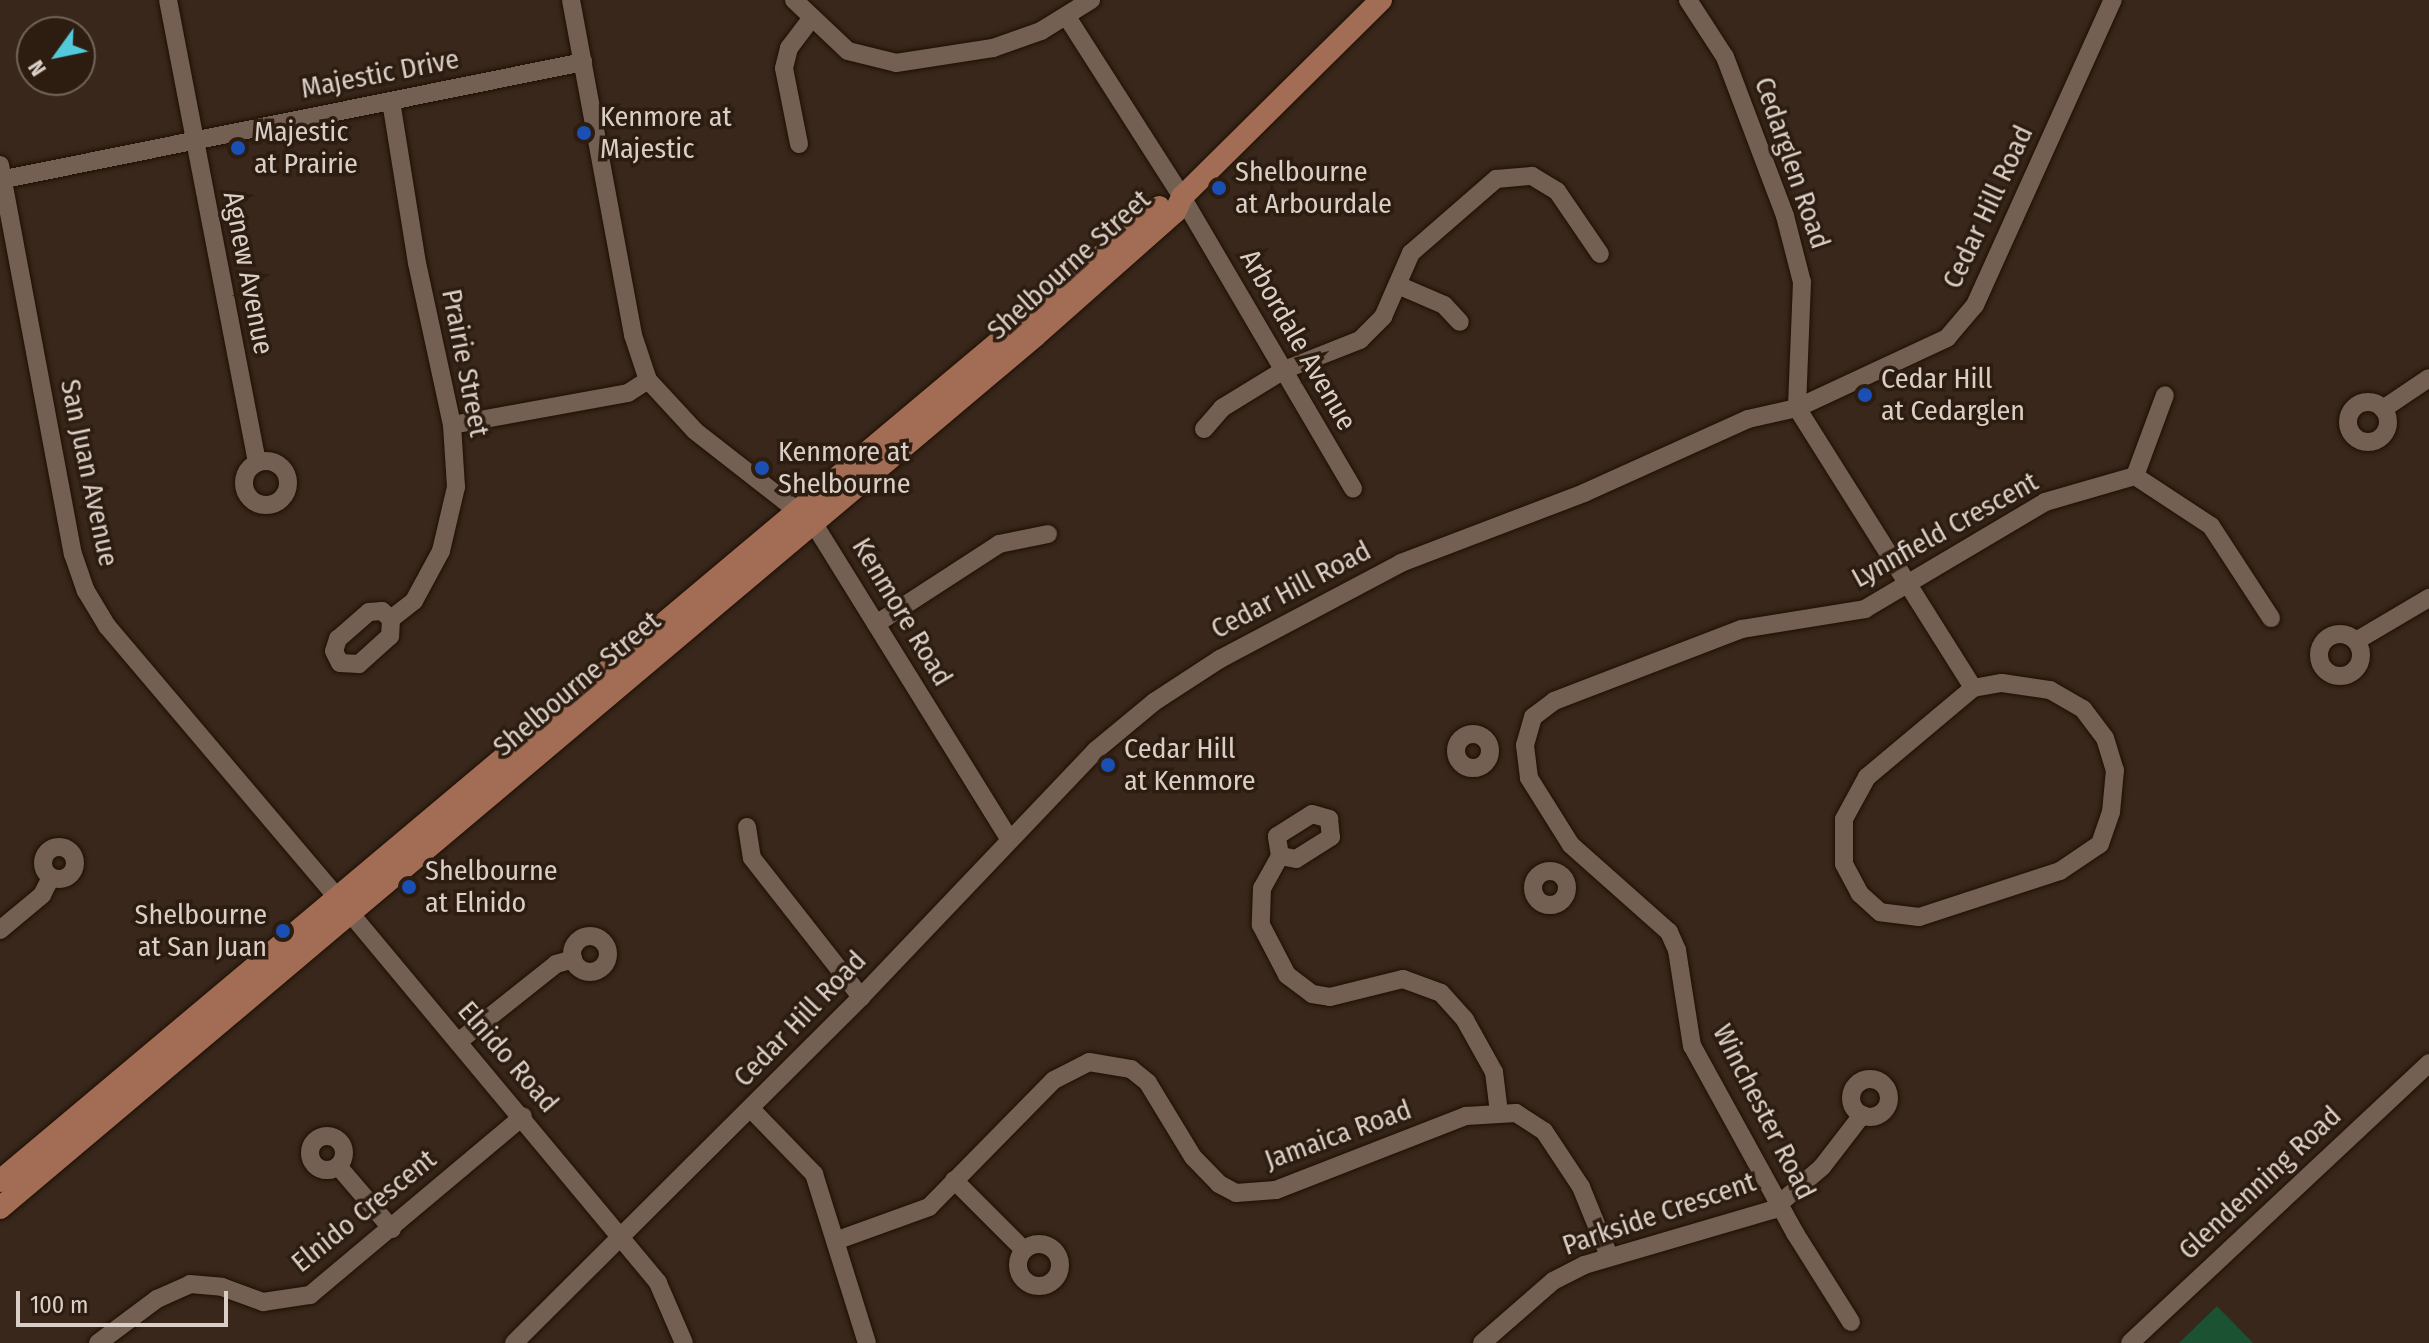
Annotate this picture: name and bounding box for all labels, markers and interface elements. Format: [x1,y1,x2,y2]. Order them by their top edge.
north arrow [16,16,96,96]
street label: Majestic Drive [298,42,462,106]
text: N [22,55,52,81]
street label: Cedarglen Road [1747,73,1837,253]
place label: Kenmore at Majestic [600,100,732,166]
place label: Majestic at Prairie [254,115,358,181]
street label: Cedar Hill Road [1936,120,2040,294]
marker: Kenmore at Majestic [575,124,593,142]
marker: Majestic at Prairie [229,139,247,157]
place label: Shelbourne at Arbourdale [1235,155,1392,221]
marker: Shelbourne at Arbourdale [1210,179,1228,197]
street label: Shelbourne Street [980,183,1158,347]
street label: Agnew Avenue [216,189,280,357]
street label: Arbordale Avenue [1233,244,1363,436]
street label: Prairie Street [434,286,496,440]
place label: Cedar Hill at Cedarglen [1881,362,2025,428]
street label: San Juan Avenue [53,376,125,570]
marker: Cedar Hill at Cedarglen [1856,386,1874,404]
place label: Kenmore at Shelbourne [778,435,910,501]
marker: Kenmore at Shelbourne [753,459,771,477]
street label: Lynnfield Crescent [1846,465,2044,595]
street label: Kenmore Road [845,532,959,692]
street label: Cedar Hill Road [1205,534,1377,646]
street label: Shelbourne Street [487,604,667,764]
place label: Cedar Hill at Kenmore [1124,732,1256,798]
marker: Cedar Hill at Kenmore [1099,756,1117,774]
place label: Shelbourne at Elnido [425,854,557,920]
marker: Shelbourne at Elnido [400,878,418,896]
place label: Shelbourne at San Juan [135,898,267,964]
marker: Shelbourne at San Juan [274,922,292,940]
street label: Cedar Hill Road [727,944,873,1094]
street label: Elnido Road [451,994,565,1120]
street label: Winchester Road [1705,1019,1823,1205]
street label: Jamaica Road [1260,1093,1416,1177]
street label: Glendenning Road [2172,1099,2348,1267]
street label: Elnido Crescent [285,1142,443,1280]
street label: Parkside Crescent [1558,1165,1760,1263]
scale bar [20,1275,232,1325]
text: 100 m [30,1291,88,1319]

